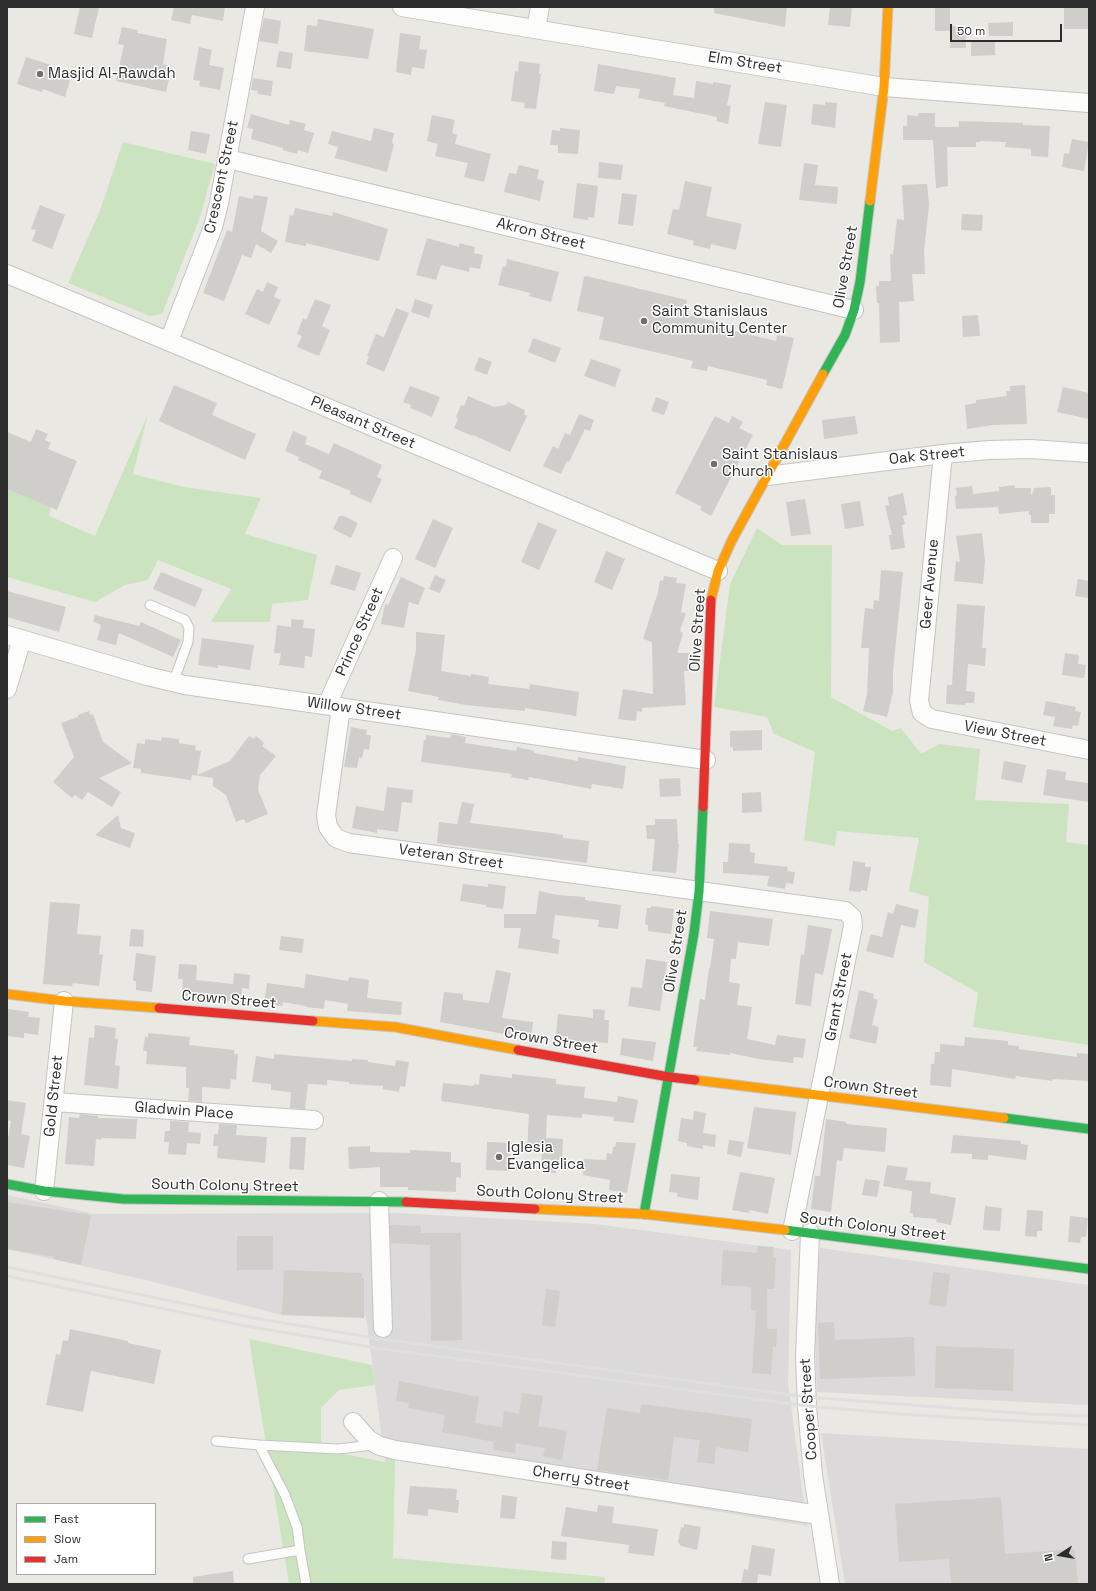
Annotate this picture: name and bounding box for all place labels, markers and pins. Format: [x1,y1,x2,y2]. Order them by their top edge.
place label: Masjid Al-Rawdah [48,65,176,83]
marker: Masjid Al-Rawdah [35,69,45,79]
place label: Saint Stanislaus Community Center [652,303,787,338]
marker: Saint Stanislaus Community Center [639,316,649,326]
place label: Saint Stanislaus Church [722,446,838,481]
marker: Saint Stanislaus Church [709,459,719,469]
place label: Iglesia Evangelica [507,1139,585,1174]
marker: Iglesia Evangelica [494,1152,504,1162]

